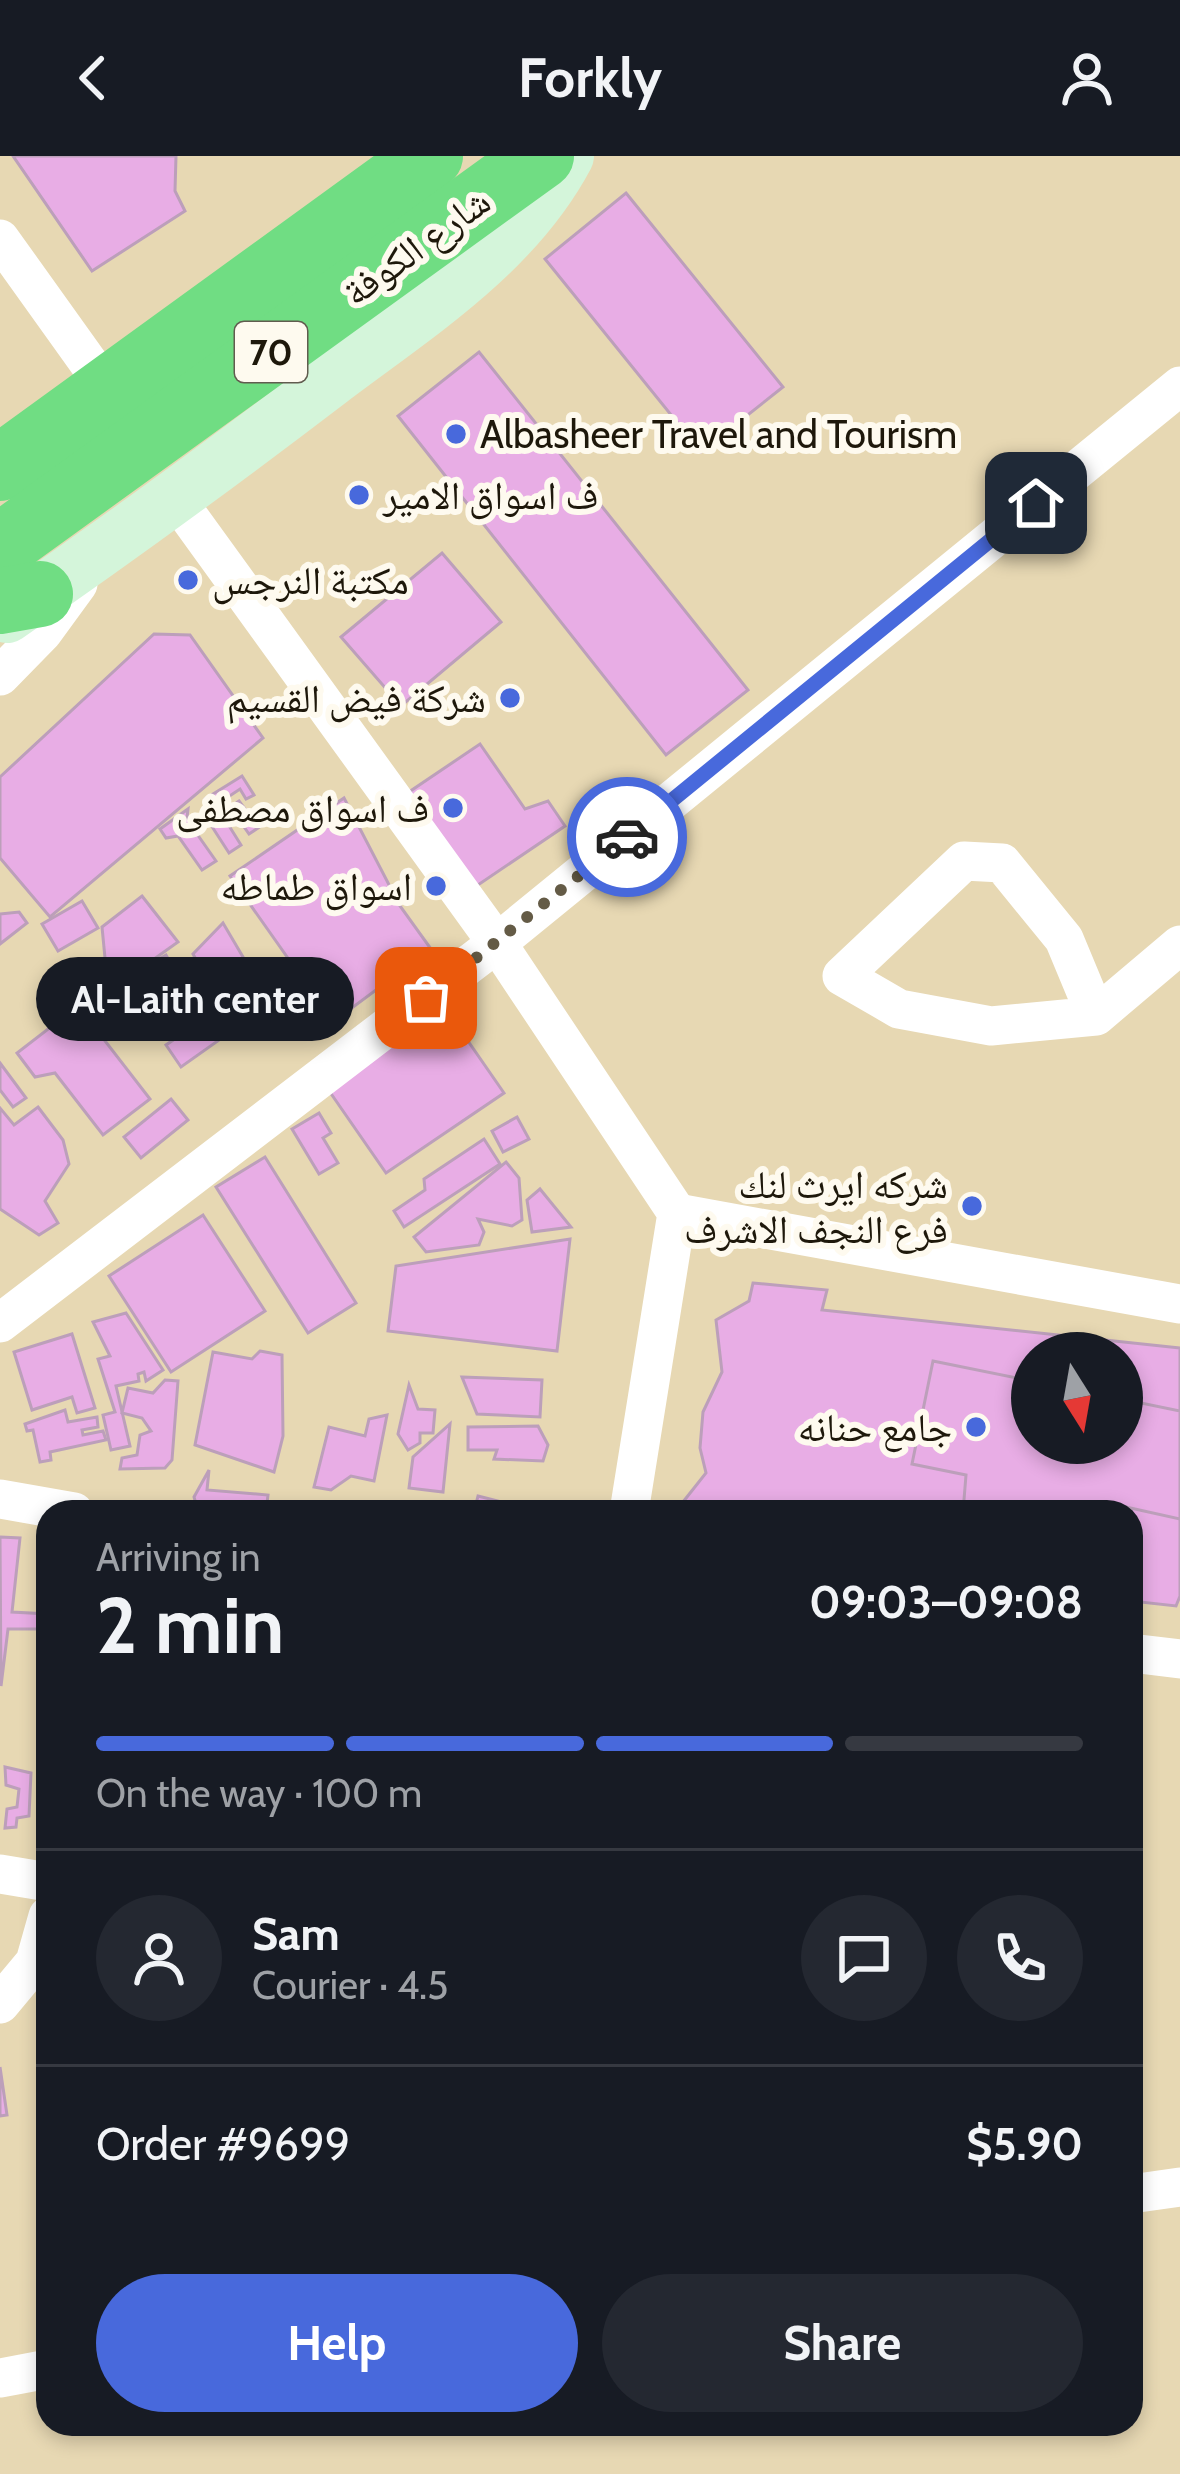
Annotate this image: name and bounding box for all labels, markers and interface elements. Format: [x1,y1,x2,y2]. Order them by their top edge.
icon: back [60,45,126,111]
text: Forkly [518,45,662,111]
icon: person [1054,45,1120,111]
street label: شارع الكوفة [333,176,500,316]
road number: 70 [235,322,307,382]
place label: Albasheer Travel and Tourism [480,410,957,458]
marker: Albasheer Travel and Tourism [443,421,469,447]
pin [985,452,1087,554]
icon: home [1003,470,1069,536]
place label: ف اسواق الامير [382,471,598,520]
marker: ف اسواق الامير [346,482,372,508]
place label: مكتبة النرجس [212,556,409,605]
marker: مكتبة النرجس [175,567,201,593]
place label: شركة فيض القسيم [227,674,486,724]
marker: شركة فيض القسيم [497,685,523,711]
courier [567,777,687,897]
place label: ف اسواق مصطفى [176,784,429,833]
marker: ف اسواق مصطفى [440,795,466,821]
icon: car [594,804,660,870]
place label: اسواق طماطه [220,862,412,911]
marker: اسواق طماطه [423,873,449,899]
pin [375,947,477,1049]
callout: Al-Laith center [36,956,354,1040]
icon: bag [393,965,459,1031]
text: Al-Laith center [71,975,319,1023]
place label: شركه ايرث لنك فرع النجف الاشرف [684,1160,948,1254]
marker: شركه ايرث لنك فرع النجف الاشرف [959,1193,985,1219]
north arrow [1011,1332,1143,1464]
map controls [1011,1332,1143,1464]
place label: جامع حنانه [798,1403,952,1453]
marker: جامع حنانه [963,1414,989,1440]
text: Arriving in [96,1533,260,1581]
text: 09:03–09:08 [809,1575,1083,1629]
text: 2 min [96,1578,284,1673]
text: On the way · 100 m [96,1769,422,1817]
button: person [96,1895,222,2021]
button: chat [801,1895,927,2021]
button: phone [957,1895,1083,2021]
text: Sam [252,1907,340,1961]
text: Courier · 4.5 [252,1961,448,2009]
text: Order #9699 [96,2117,350,2171]
text: $5.90 [966,2117,1083,2171]
button: Help [96,2274,578,2412]
button: Share [602,2274,1083,2412]

